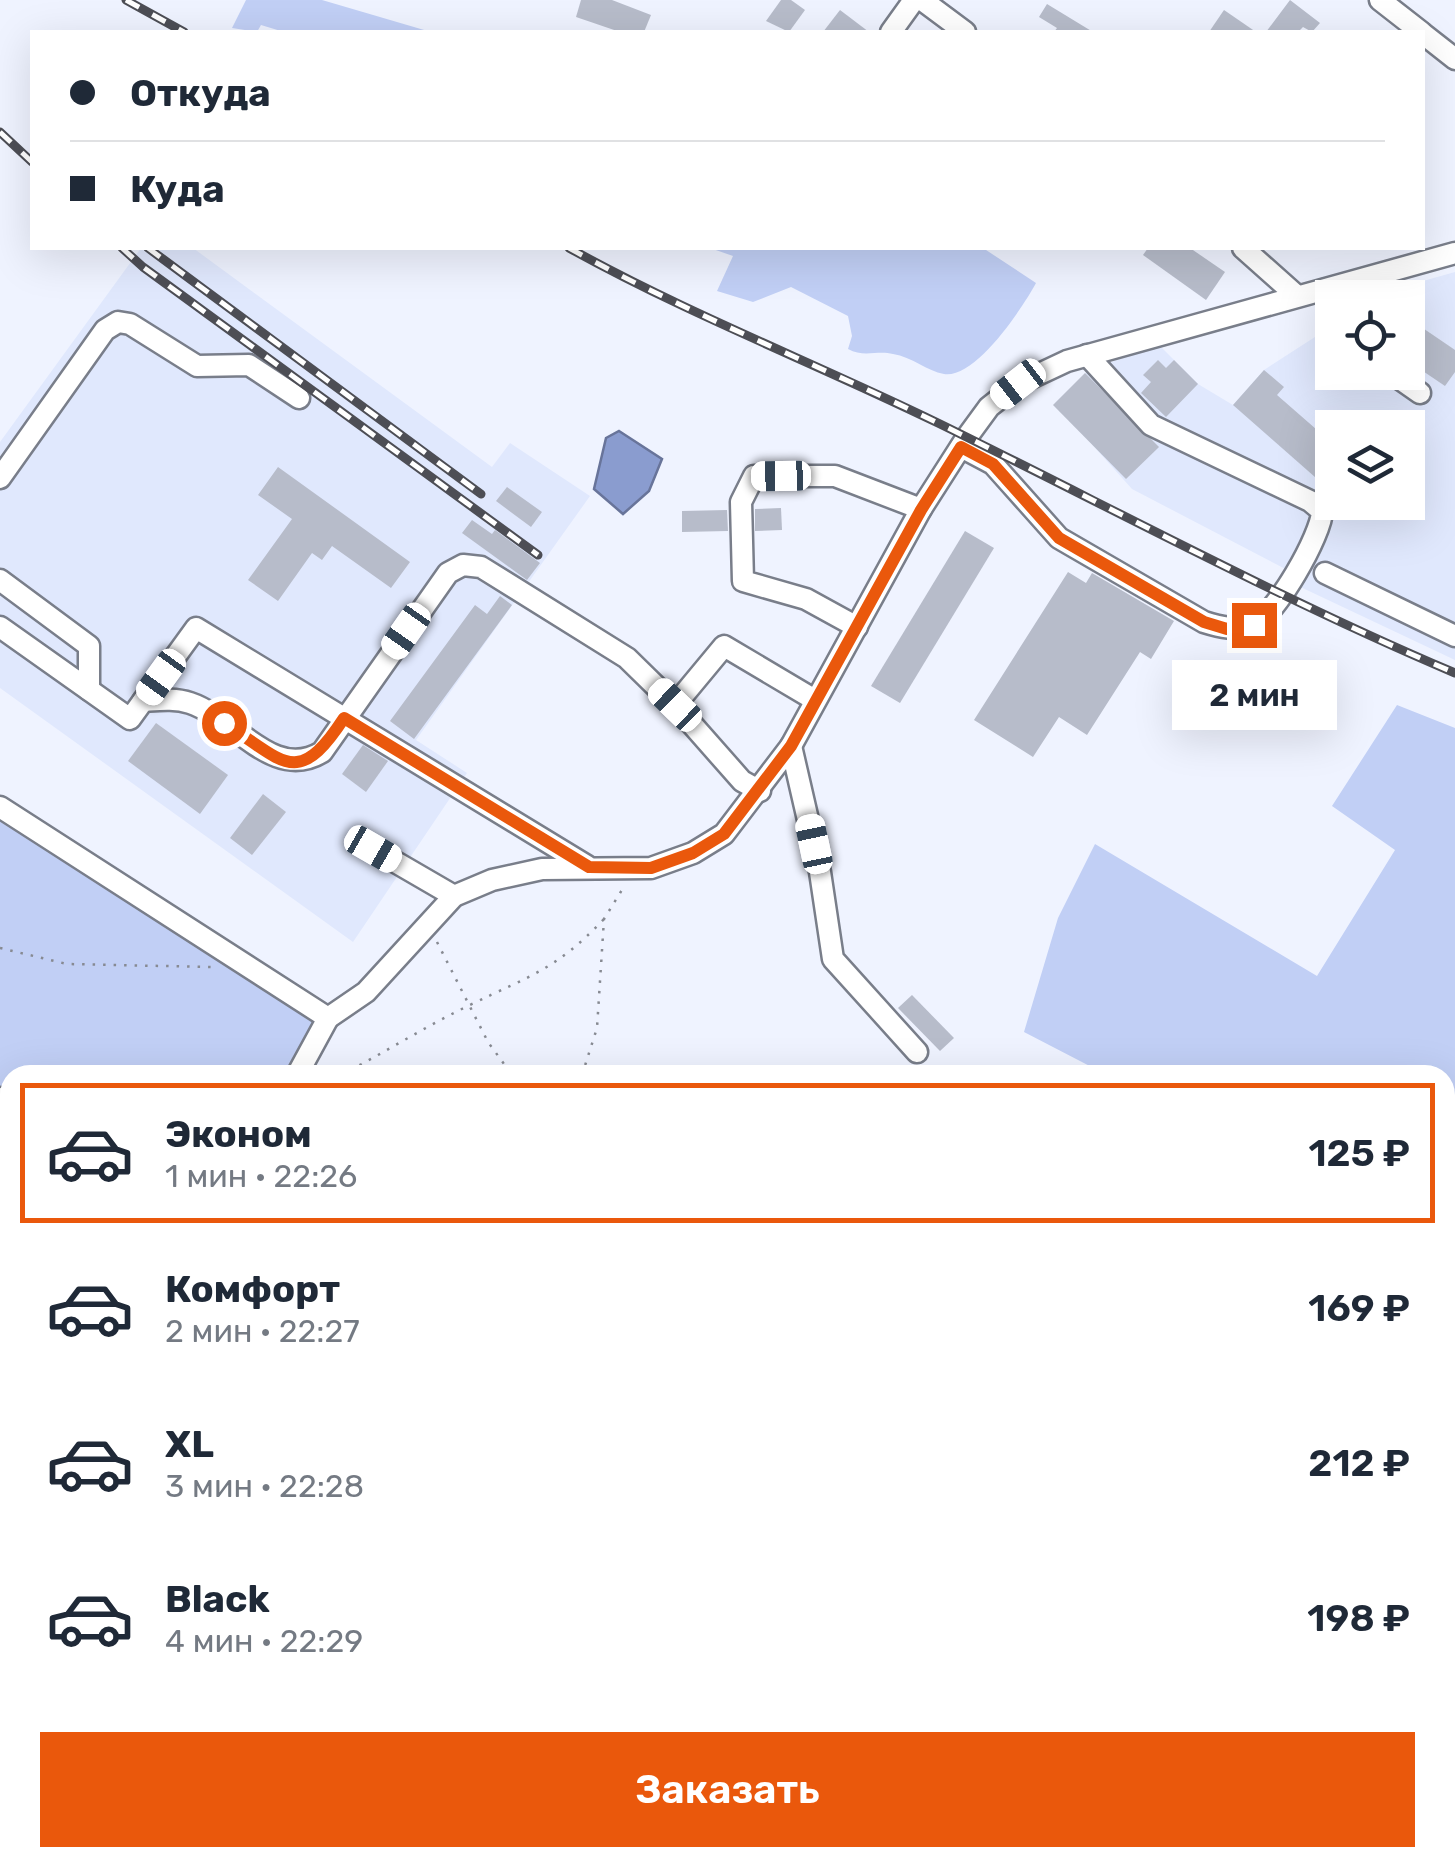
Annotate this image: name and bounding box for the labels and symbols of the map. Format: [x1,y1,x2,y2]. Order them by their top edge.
car [985,354,1051,414]
car [751,460,811,492]
car [377,598,435,664]
route end [1232,603,1277,648]
car [131,644,191,710]
callout: 2 мин [1172,660,1336,730]
car [643,673,707,737]
route start [202,701,247,746]
car [793,812,835,876]
car [340,821,406,877]

